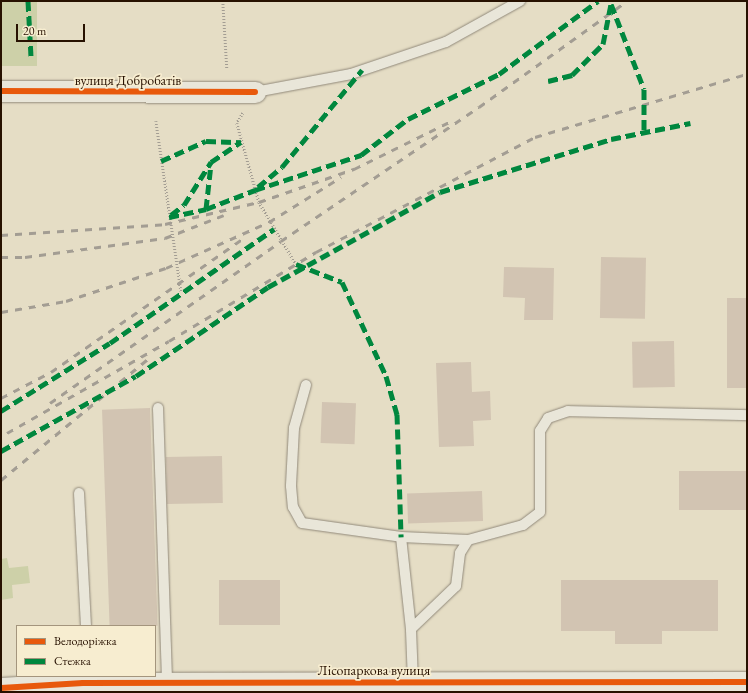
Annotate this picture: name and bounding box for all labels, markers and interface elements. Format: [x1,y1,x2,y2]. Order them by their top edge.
scale bar [18,16,87,42]
text: 20 m [23,23,46,39]
street label: вулиця Добробатів [75,72,181,88]
legend [16,625,156,677]
text: Велодоріжка [54,633,116,649]
text: Стежка [54,653,91,669]
street label: Лісопаркова вулиця [318,662,430,678]

